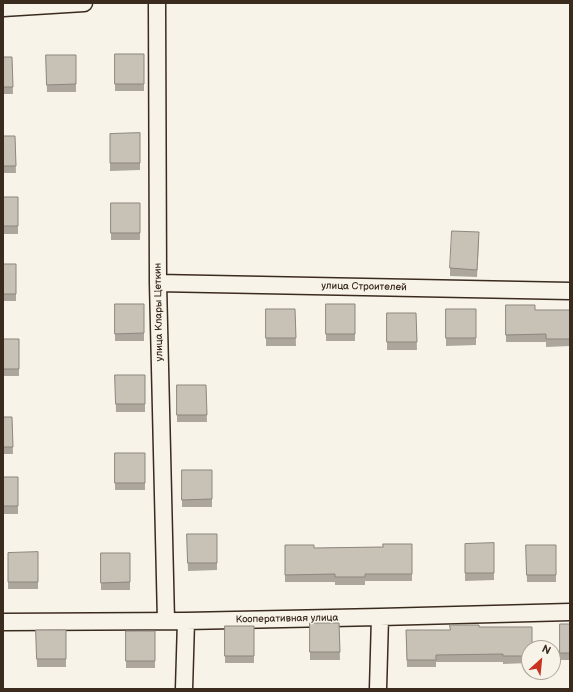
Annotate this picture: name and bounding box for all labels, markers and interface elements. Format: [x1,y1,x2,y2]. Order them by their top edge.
street label: улица Клары Цеткин [152,263,166,361]
street label: улица Строителей [321,280,407,294]
street label: Кооперативная улица [236,612,338,626]
north arrow [521,640,561,680]
text: N [540,642,553,657]

